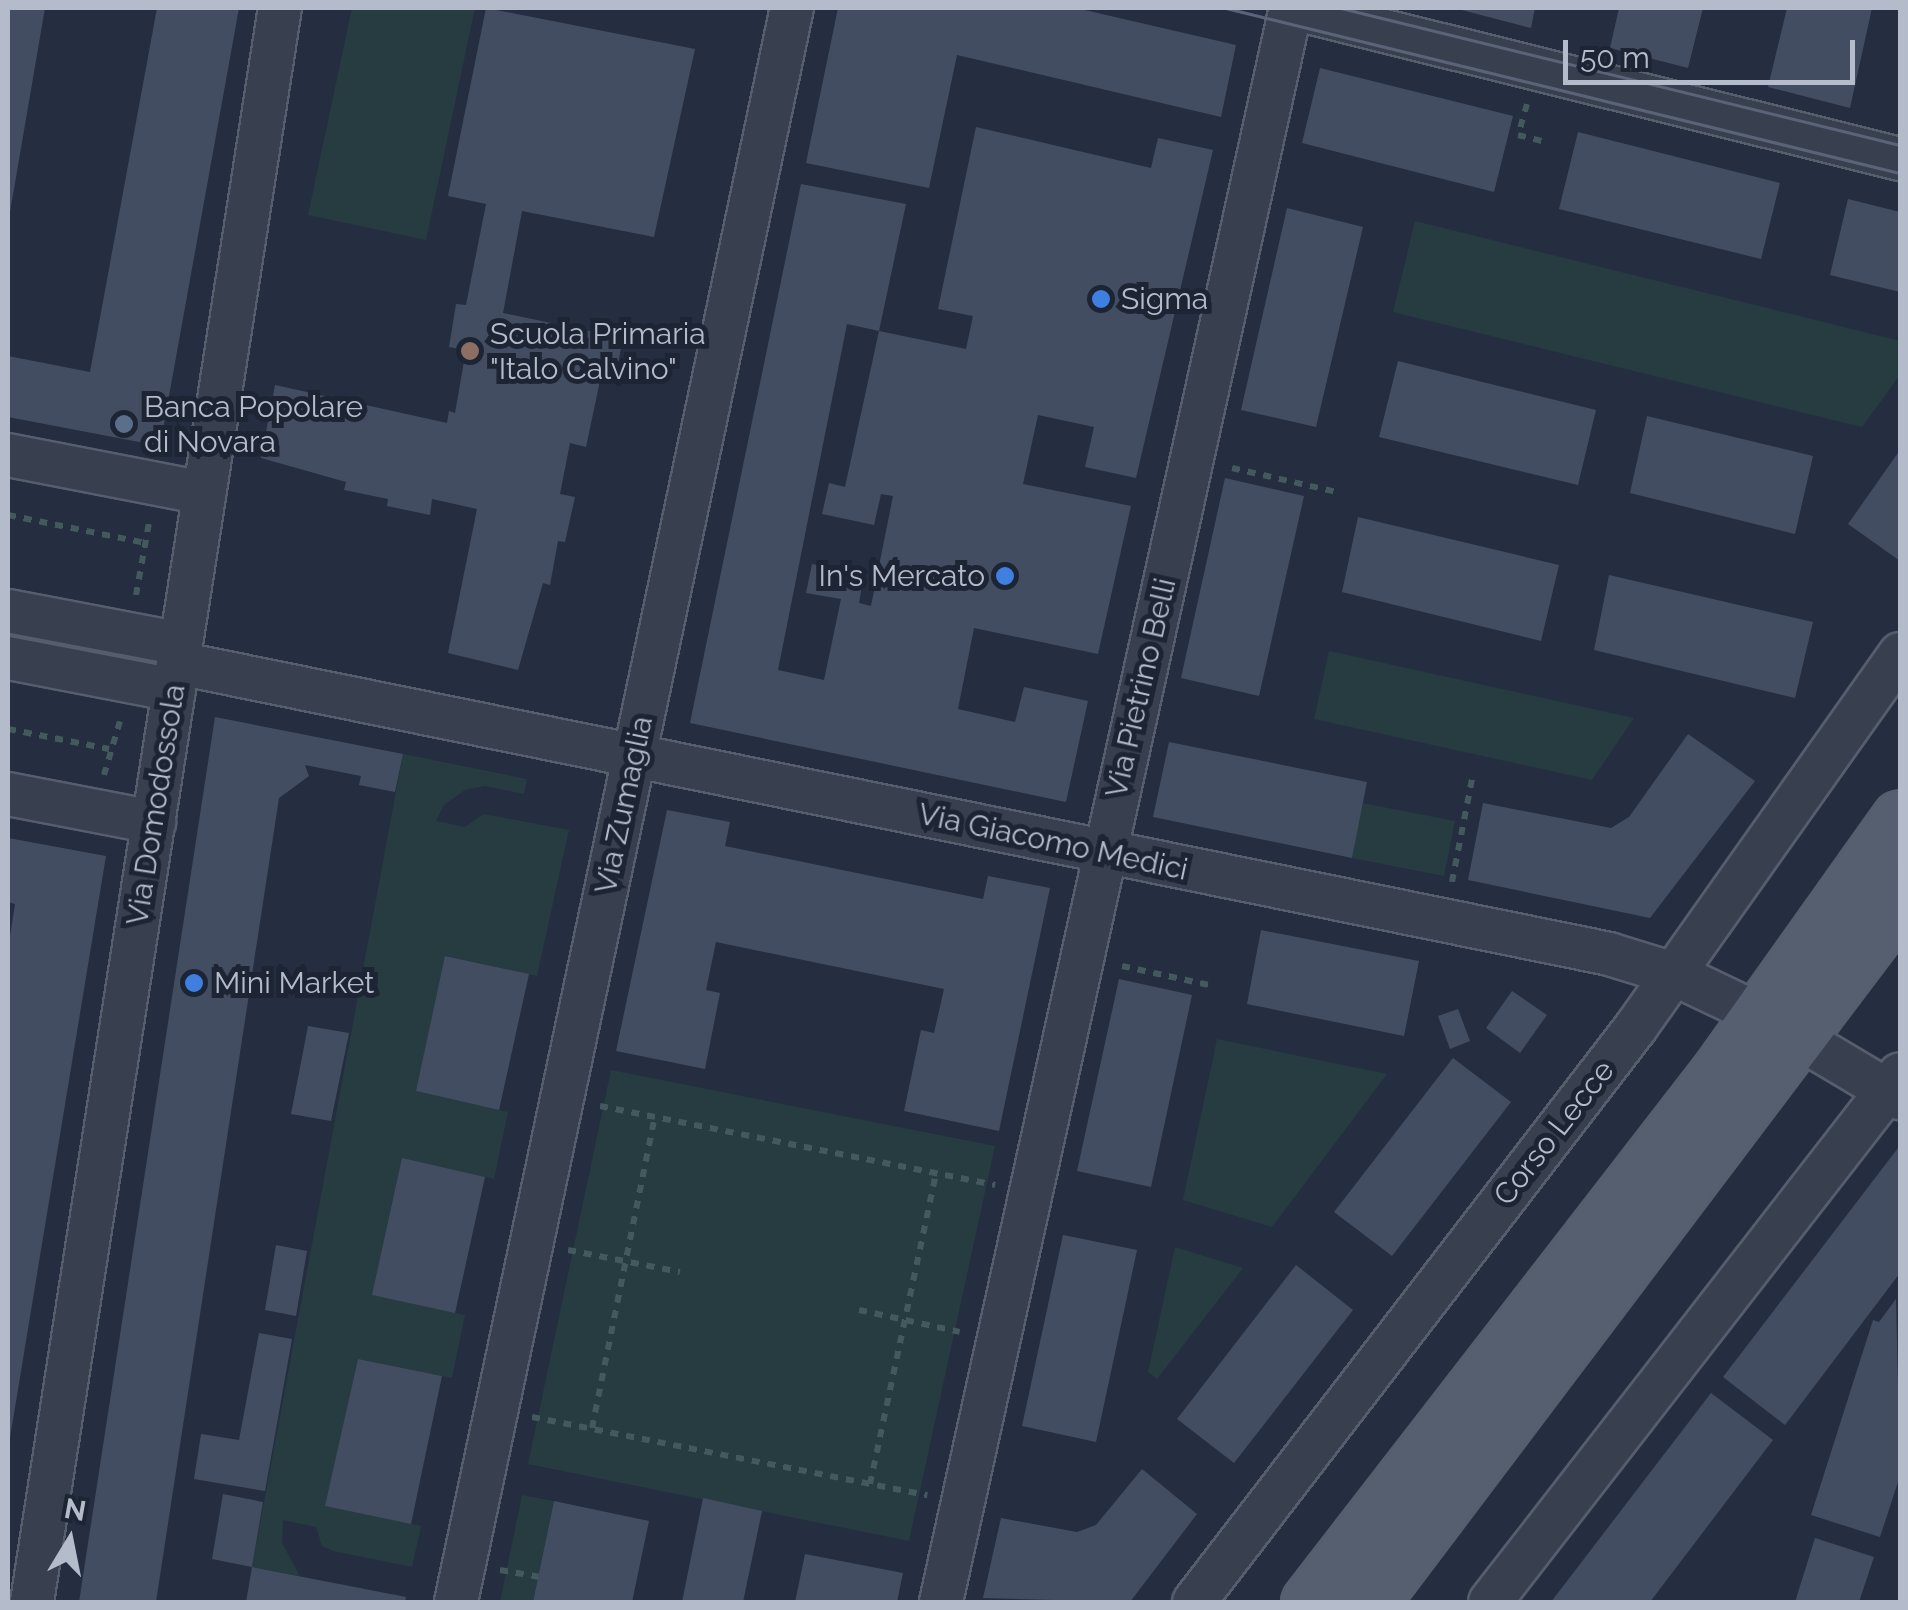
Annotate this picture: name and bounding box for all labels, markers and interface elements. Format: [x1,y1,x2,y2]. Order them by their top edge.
scale bar [1568,20,1860,82]
text: 50 m [1580,40,1650,75]
place label: Sigma [1121,281,1208,317]
marker: Sigma [1090,288,1112,310]
place label: Scuola Primaria "Italo Calvino" [490,316,706,386]
marker: Scuola Primaria "Italo Calvino" [459,340,481,362]
place label: Banca Popolare di Novara [144,389,363,460]
marker: Banca Popolare di Novara [113,413,135,435]
place label: In's Mercato [819,558,985,594]
marker: In's Mercato [994,565,1016,587]
street label: Via Pietrino Belli [1098,575,1184,801]
street label: Via Domodossola [119,682,193,928]
street label: Via Zumaglia [588,713,660,897]
street label: Via Giacomo Medici [915,796,1191,888]
place label: Mini Market [214,965,374,1001]
marker: Mini Market [183,972,205,994]
street label: Corso Lecce [1486,1053,1622,1213]
north arrow [20,1490,120,1590]
text: N [62,1492,89,1528]

